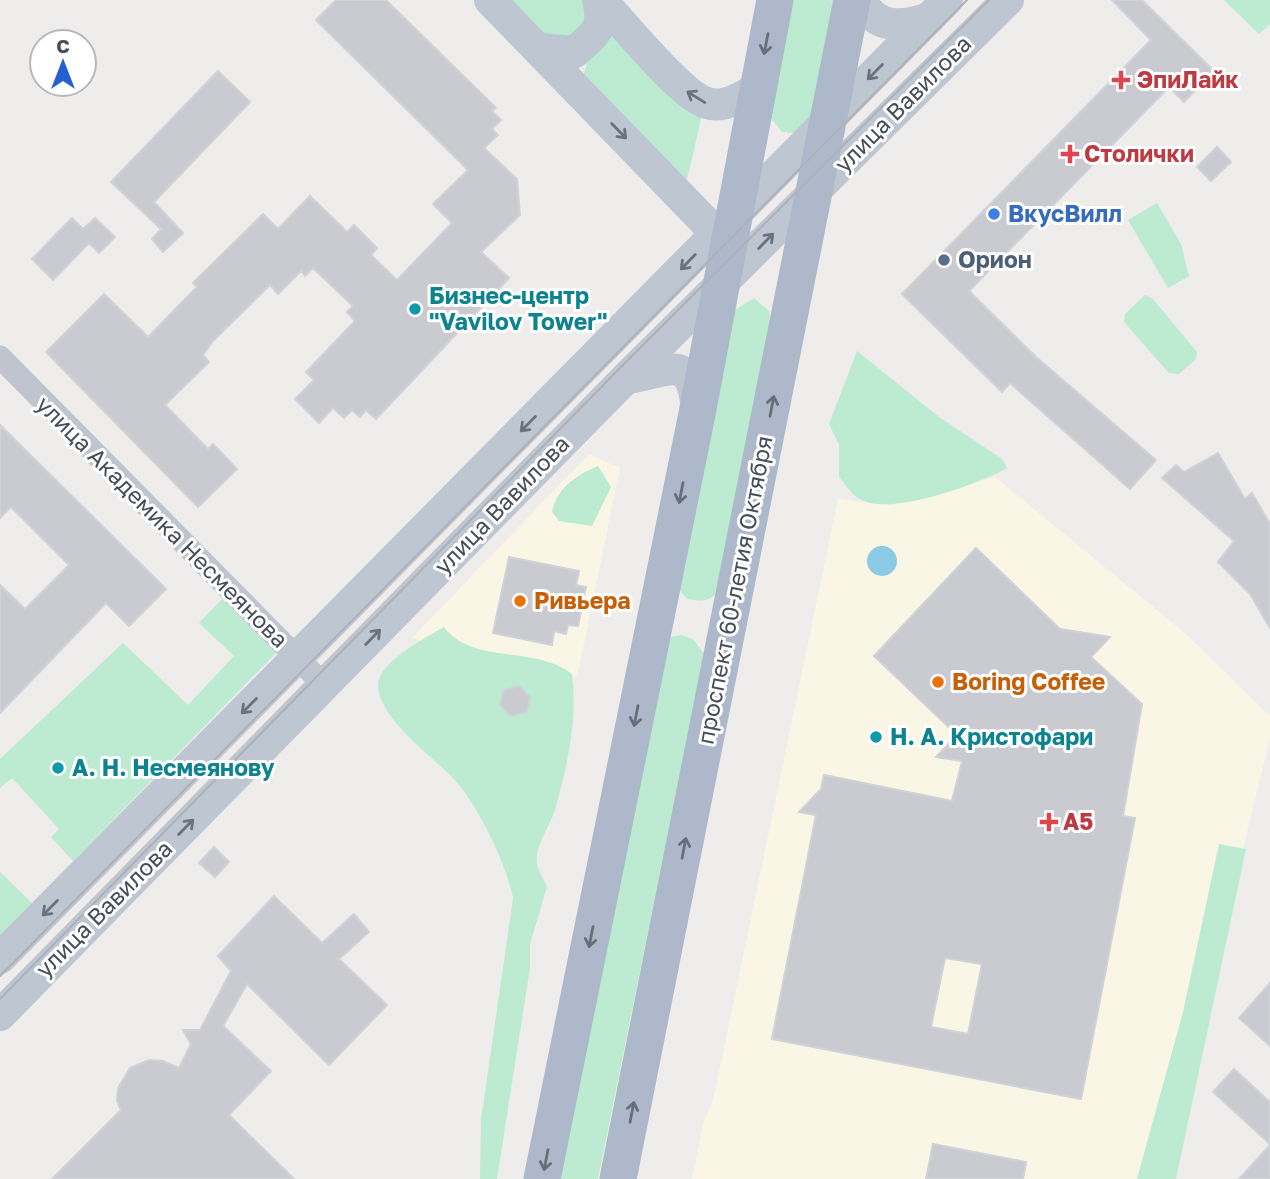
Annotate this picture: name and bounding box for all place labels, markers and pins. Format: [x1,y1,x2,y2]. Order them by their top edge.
place label: ЭпиЛайк [1137,65,1239,93]
marker: ЭпиЛайк [1111,70,1131,90]
place label: Столички [1084,139,1194,167]
marker: Столички [1062,146,1078,162]
place label: ВкусВилл [1008,199,1122,227]
marker: ВкусВилл [986,206,1002,222]
place label: Орион [958,245,1032,273]
marker: Орион [936,252,952,268]
place label: Бизнес-центр "Vavilov Tower" [429,281,608,335]
marker: Бизнес-центр "Vavilov Tower" [407,301,423,317]
place label: Ривьера [534,586,631,614]
marker: Ривьера [512,593,528,609]
place label: Boring Coffee [952,667,1105,695]
marker: Boring Coffee [930,674,946,690]
place label: Н. А. Кристофари [890,722,1093,750]
marker: Н. А. Кристофари [868,729,884,745]
place label: А. Н. Несмеянову [72,753,275,781]
marker: А. Н. Несмеянову [50,760,66,776]
place label: А5 [1063,807,1093,835]
marker: А5 [1041,814,1057,830]

